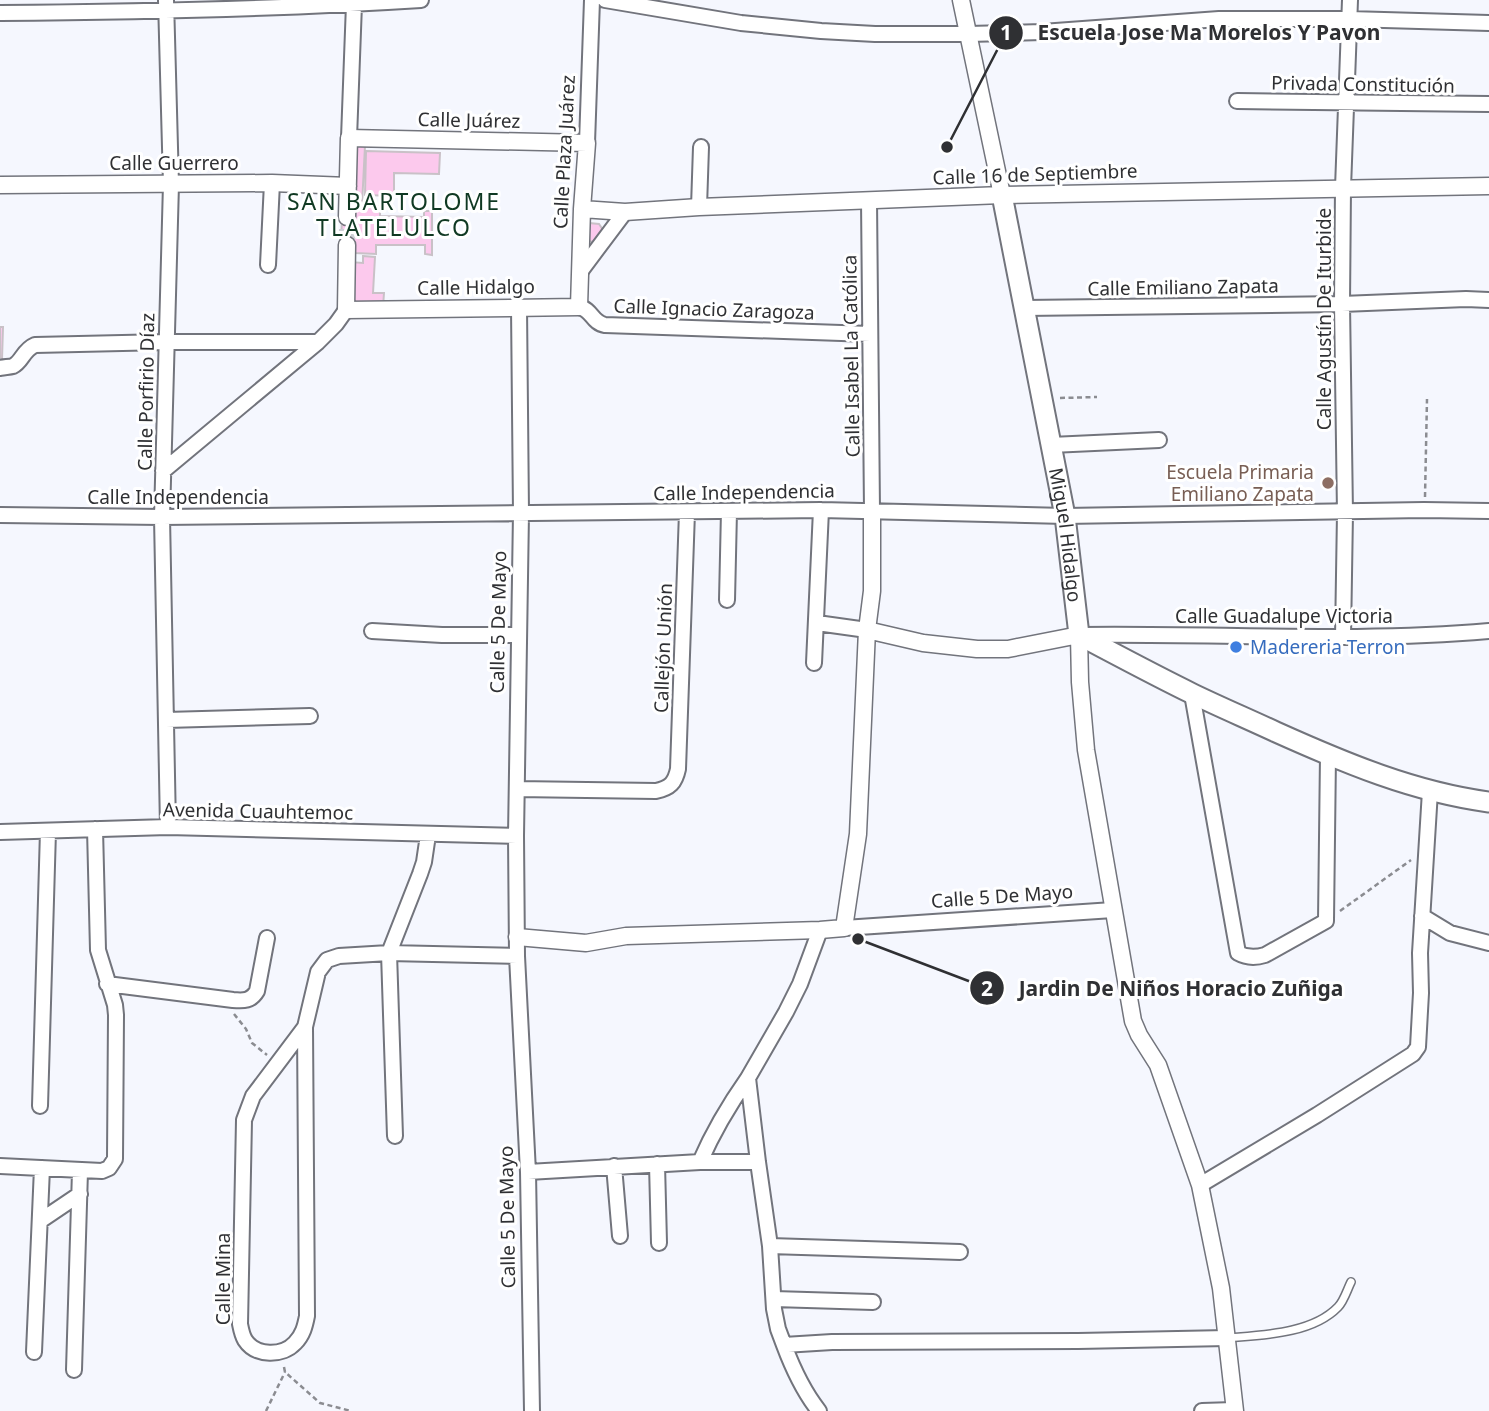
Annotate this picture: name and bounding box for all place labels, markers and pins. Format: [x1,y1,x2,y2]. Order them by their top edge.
callout: Escuela Jose Ma Morelos Y Pavon [988,12,1394,54]
place label: Escuela Primaria Emiliano Zapata [1166,459,1314,507]
marker: Escuela Primaria Emiliano Zapata [1320,475,1336,491]
place label: Madereria Terron [1250,634,1405,660]
marker: Madereria Terron [1228,639,1244,655]
callout: Jardin De Niños Horacio Zuñiga [969,967,1357,1009]

